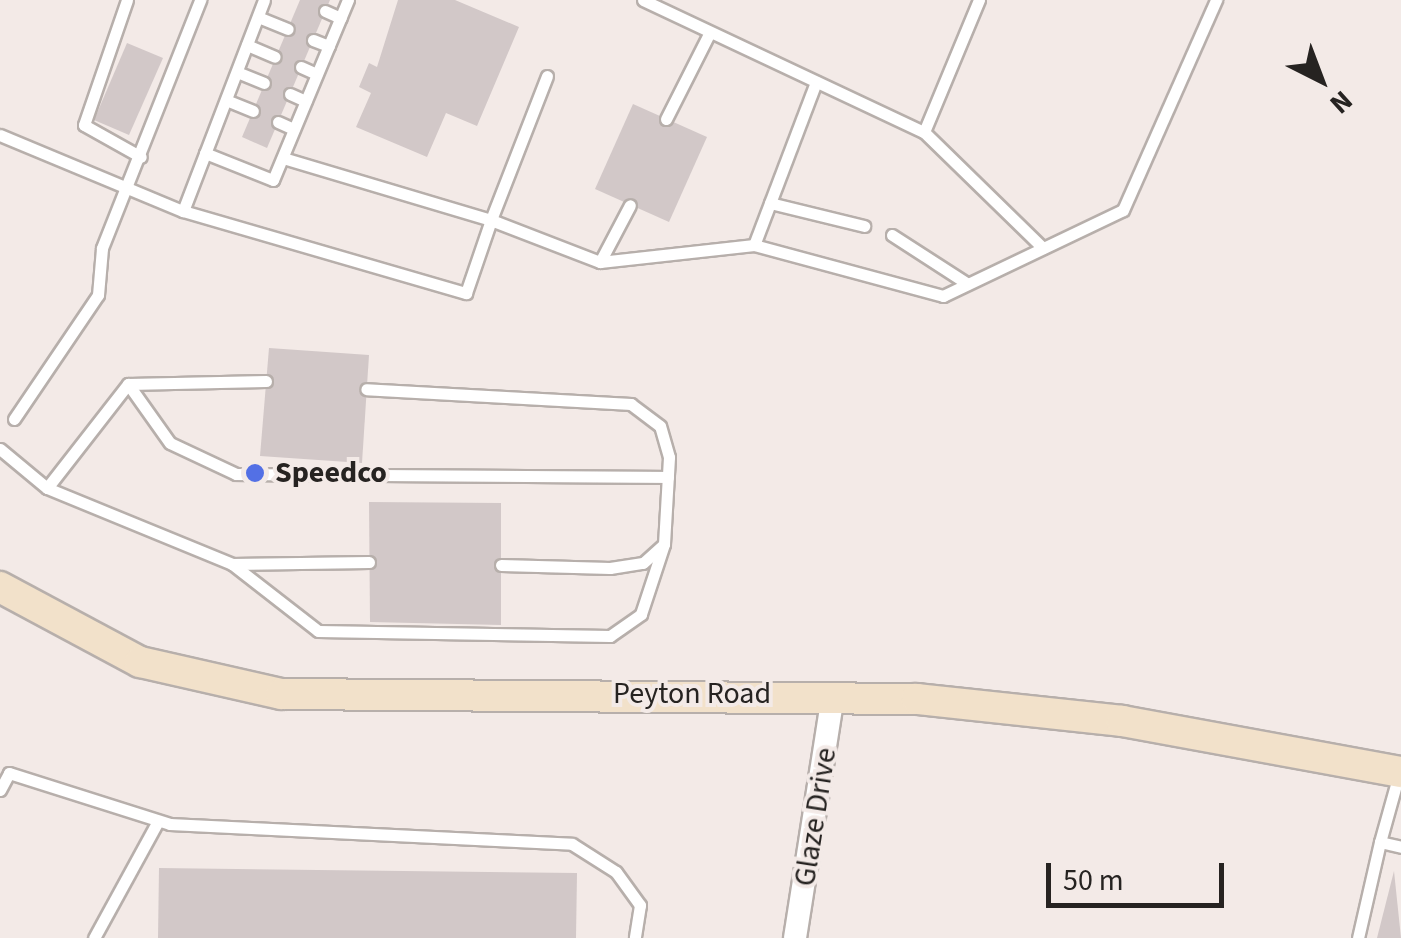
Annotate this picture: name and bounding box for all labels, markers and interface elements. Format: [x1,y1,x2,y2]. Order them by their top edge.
north arrow [1271,30,1371,130]
text: N [1321,81,1361,123]
place label: Speedco [275,455,387,491]
marker: Speedco [244,462,266,484]
street label: Peyton Road [613,676,771,712]
street label: Glaze Drive [787,745,845,889]
scale bar [1051,843,1228,905]
text: 50 m [1063,859,1124,902]

